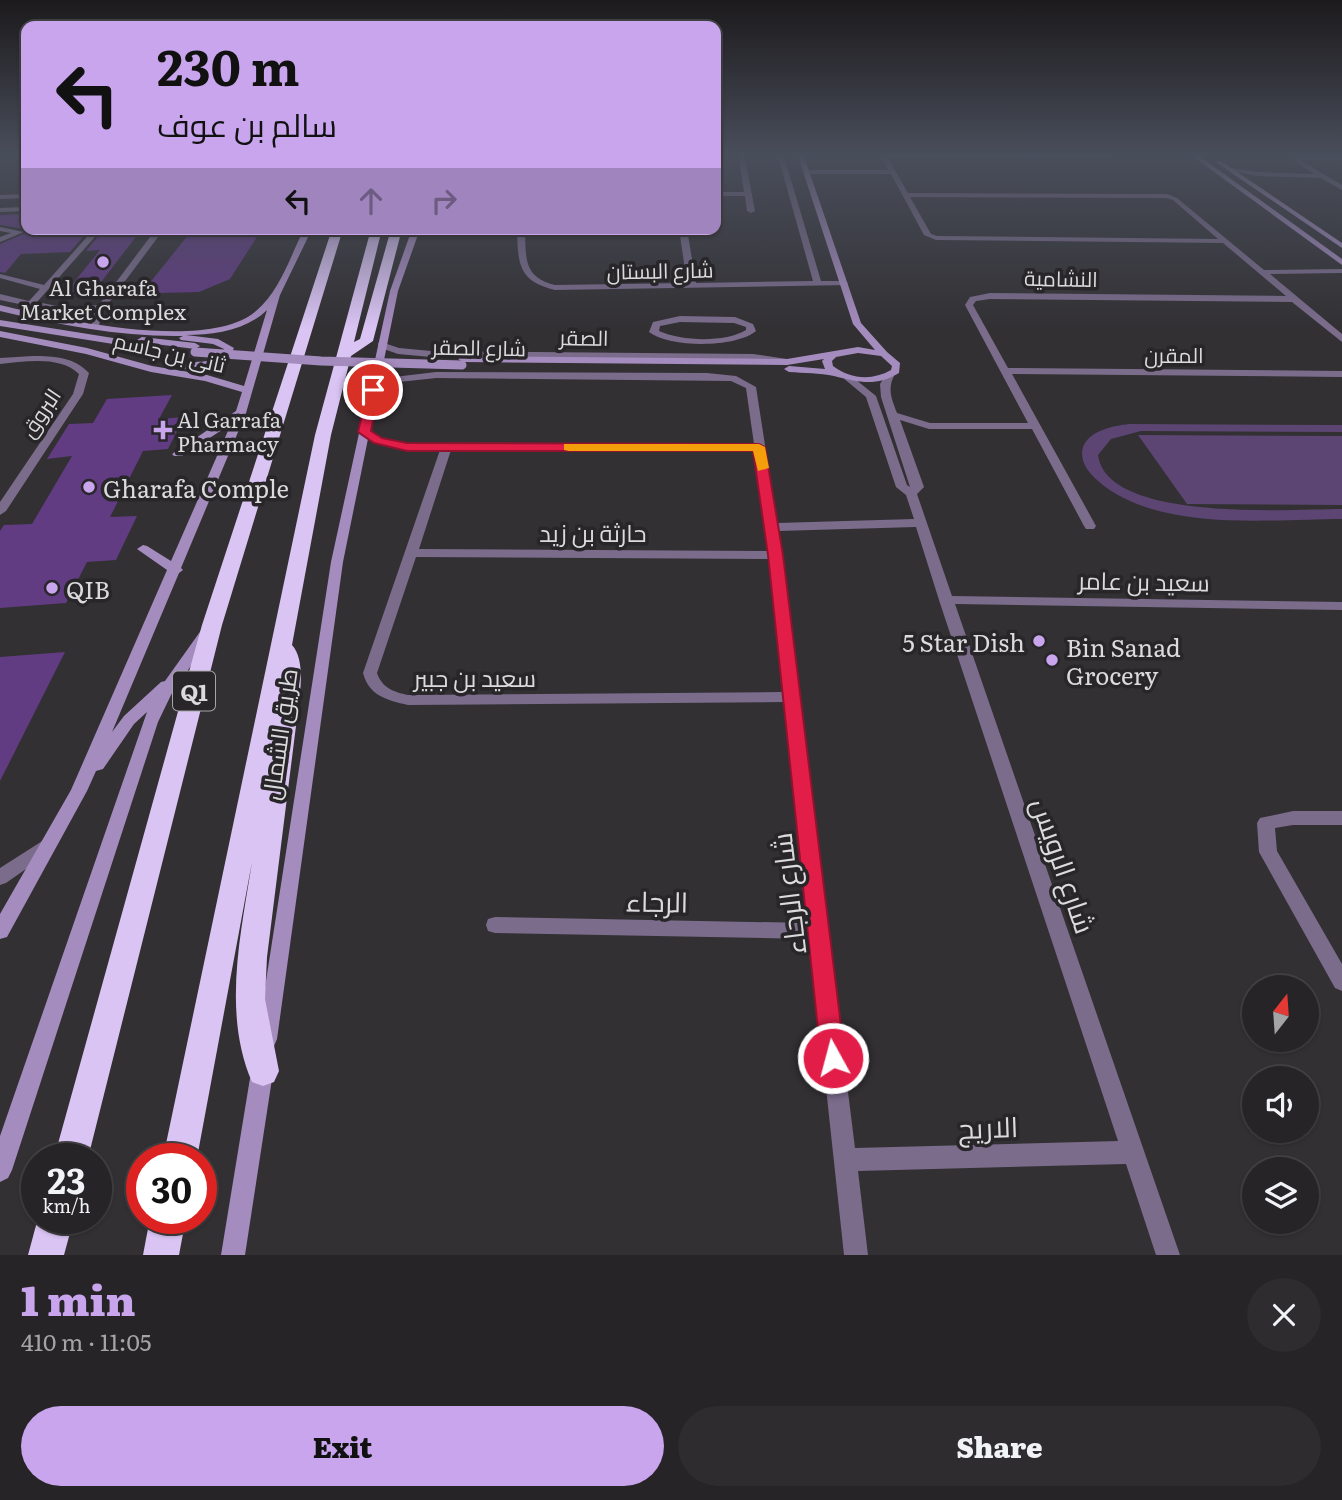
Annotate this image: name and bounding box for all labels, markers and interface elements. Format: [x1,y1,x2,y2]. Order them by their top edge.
text: 230 m [157,28,300,101]
icon: left [42,49,133,140]
text: سالم بن عوف [157,99,337,147]
icon: left [279,182,317,220]
icon: ahead [352,182,390,220]
icon: right [425,182,463,220]
street label: شارع البستان [606,253,714,286]
marker: Al Gharafa Market Complex [95,254,111,270]
street label: النشامية [1024,261,1098,293]
place label: Al Gharafa Market Complex [20,271,186,326]
street label: الصقر [558,320,609,352]
street label: ثانى بن جاسم [111,323,229,380]
street label: شارع الصقر [431,330,526,363]
street label: المقرن [1144,338,1204,369]
pin [343,360,403,420]
icon: arrive [354,371,392,409]
street label: البروق [11,381,67,443]
place label: Al Garrafa Pharmacy [177,403,282,458]
marker: Al Garrafa Pharmacy [155,422,171,438]
place label: Gharafa Comple [103,470,289,505]
marker: Gharafa Comple [81,479,97,495]
street label: حارثة بن زيد [539,514,647,549]
street label: سعيد بن عامر [1076,561,1210,599]
place label: QIB [66,571,110,606]
marker: QIB [44,580,60,596]
place label: 5 Star Dish [903,624,1025,659]
place label: Bin Sanad Grocery [1066,629,1181,692]
marker: 5 Star Dish [1031,633,1047,649]
marker: Bin Sanad Grocery [1044,652,1060,668]
street label: سعيد بن جبير [412,659,536,694]
street label: طريق الشمال [251,666,305,802]
road number: Q1 [173,671,215,710]
street label: شارع الرويس [1022,791,1108,939]
street label: شارع الرجاء [759,831,815,957]
street label: الرجاء [625,878,689,922]
north arrow [1242,975,1320,1052]
map controls [1242,975,1319,1234]
position arrow [796,1021,870,1095]
button: sound [1242,1066,1319,1143]
street label: الاريج [957,1104,1019,1148]
speed limit sign: 30 [126,1143,217,1234]
text: 23 [47,1153,86,1205]
button: layers [1242,1157,1319,1234]
text: km/h [43,1192,90,1219]
text: 1 min [21,1267,136,1329]
button: close [1247,1278,1321,1352]
text: 410 m · 11:05 [21,1324,151,1358]
button: Exit [21,1406,664,1486]
button: Share [678,1406,1321,1486]

